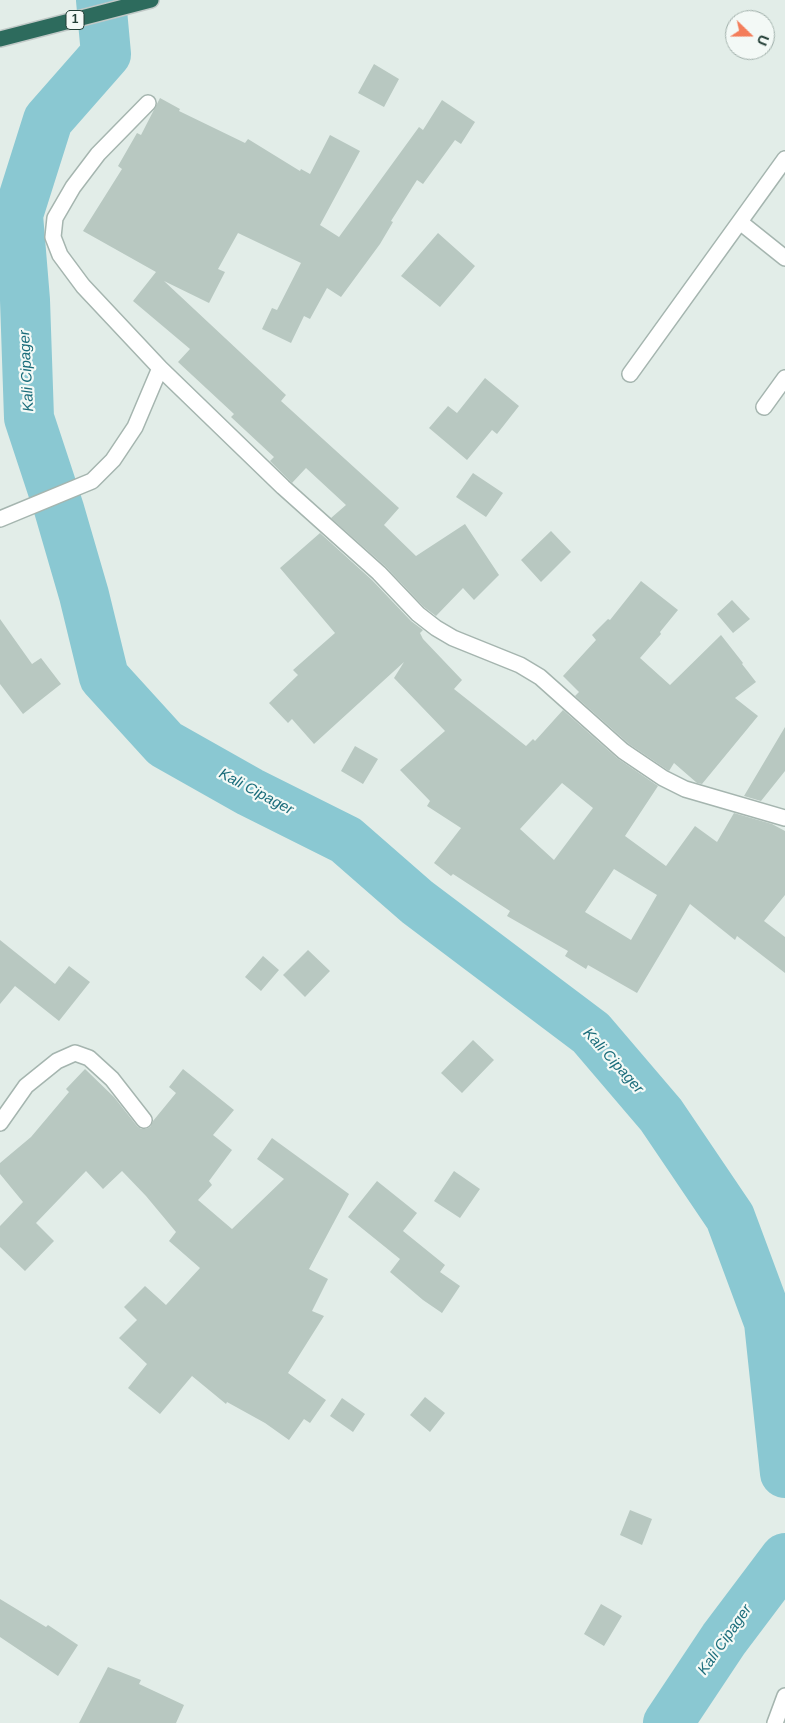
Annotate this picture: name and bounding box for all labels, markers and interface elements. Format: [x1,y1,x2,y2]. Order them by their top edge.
road number: 1 [66,10,84,30]
north arrow [725,10,775,60]
text: U [754,33,772,48]
water label: Kali Cipager [16,330,38,412]
water label: Kali Cipager [216,765,296,819]
water label: Kali Cipager [579,1025,647,1097]
water label: Kali Cipager [694,1601,756,1679]

